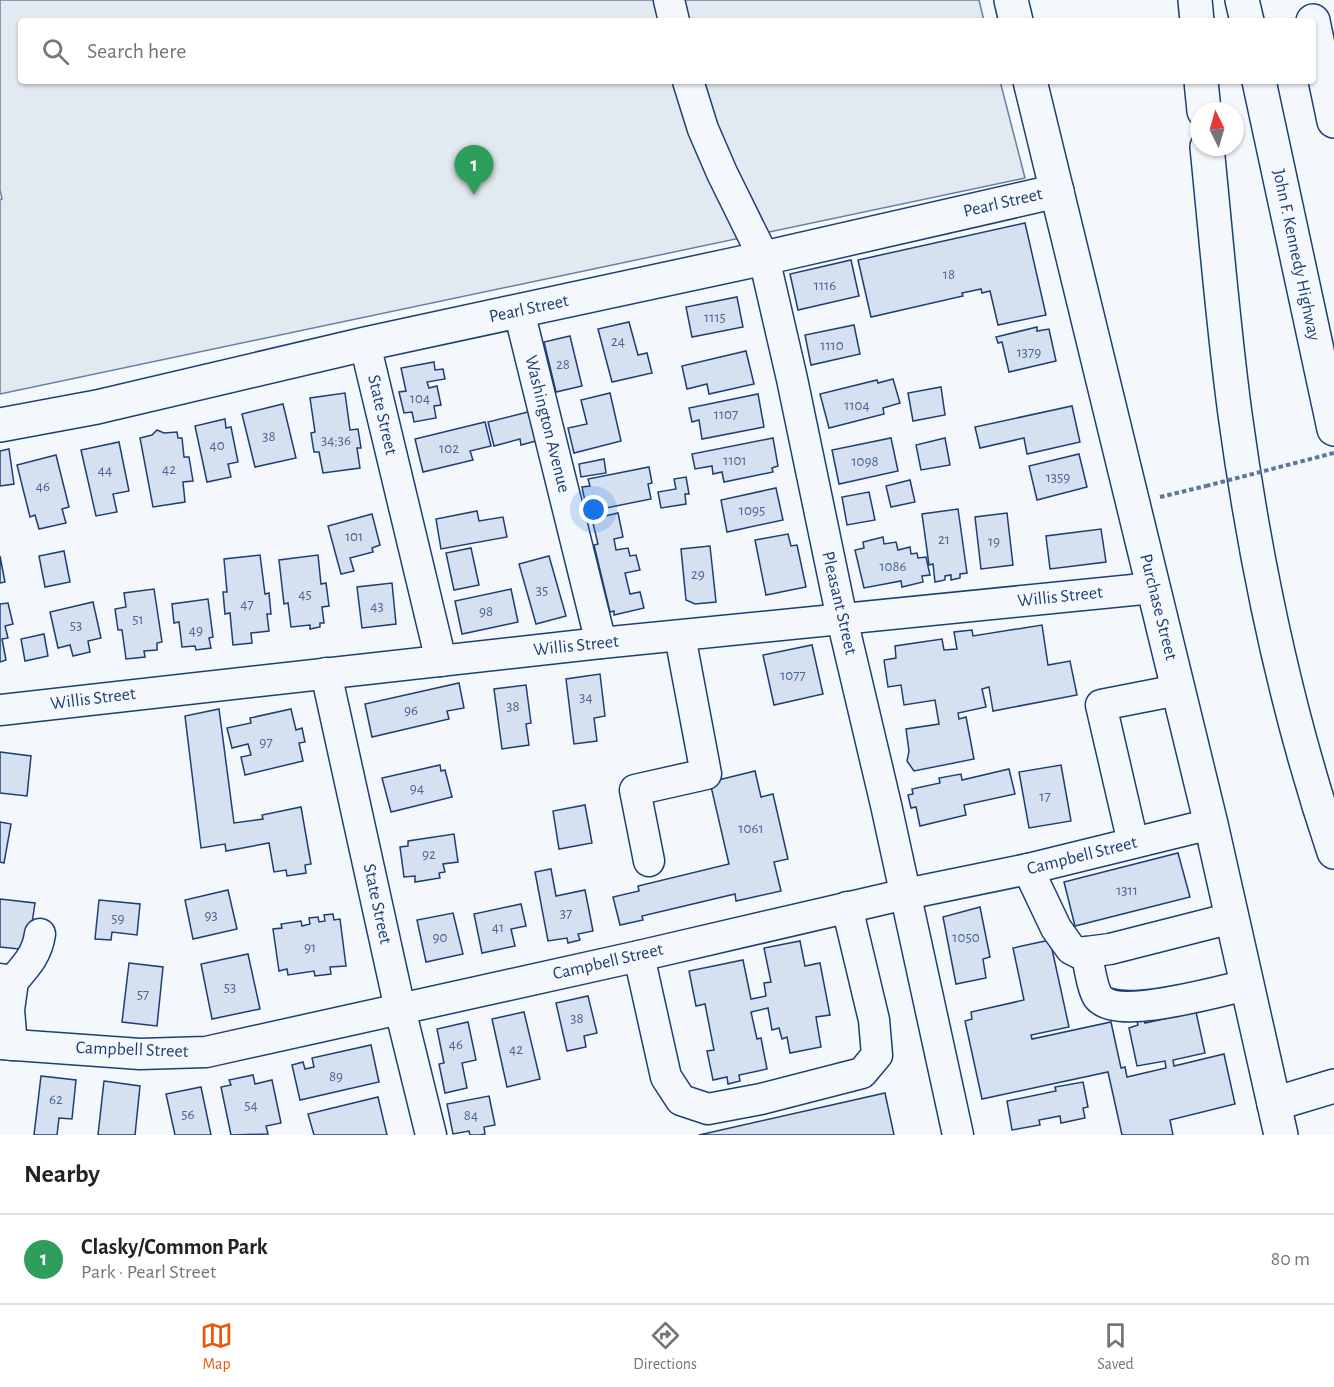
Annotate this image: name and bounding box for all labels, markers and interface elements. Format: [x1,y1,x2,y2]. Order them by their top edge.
search box [18,18,1316,84]
icon: search [39,35,72,68]
text: Search here [87,40,186,62]
north arrow [1190,102,1244,156]
pin: 1 [454,146,494,195]
street label: John F. Kennedy Highway [1269,168,1323,343]
street label: Pearl Street [962,185,1045,221]
house number: 18 [943,267,955,282]
house number: 1116 [814,278,836,293]
street label: Pearl Street [488,292,571,326]
house number: 1115 [704,310,726,325]
house number: 24 [611,334,625,349]
house number: 1110 [820,338,844,353]
house number: 1379 [1017,345,1041,360]
street label: Washington Avenue [521,354,573,494]
house number: 28 [556,357,570,372]
street label: State Street [364,373,400,457]
house number: 104 [410,391,430,406]
house number: 1104 [844,398,870,413]
house number: 1107 [714,407,738,422]
house number: 38 [262,429,276,444]
house number: 34;36 [321,433,351,448]
house number: 40 [209,438,225,453]
house number: 102 [439,441,459,456]
house number: 1101 [723,453,747,468]
house number: 1098 [851,454,879,469]
house number: 42 [162,462,176,477]
house number: 44 [98,463,112,478]
house number: 1359 [1046,470,1070,485]
house number: 46 [36,479,50,494]
your location [579,495,608,524]
house number: 1095 [739,503,765,518]
house number: 101 [345,529,363,544]
house number: 21 [938,532,950,547]
house number: 19 [988,534,1000,549]
street label: Pleasant Street [818,550,860,657]
street label: Purchase Street [1136,552,1180,662]
house number: 1086 [879,559,907,574]
house number: 29 [691,567,705,582]
house number: 35 [536,583,548,598]
street label: Willis Street [1016,584,1104,610]
house number: 45 [298,587,312,602]
house number: 47 [240,597,254,612]
house number: 43 [370,599,384,614]
house number: 98 [479,604,493,619]
house number: 51 [132,612,144,627]
house number: 53 [70,618,82,633]
house number: 49 [189,623,203,638]
street label: Willis Street [532,633,620,659]
house number: 1077 [780,668,806,683]
street label: Willis Street [49,685,137,713]
house number: 34 [579,690,593,705]
house number: 38 [506,699,520,714]
house number: 96 [404,703,418,718]
house number: 97 [259,735,273,750]
house number: 94 [410,781,424,796]
house number: 17 [1039,789,1051,804]
house number: 1061 [738,821,764,836]
street label: Campbell Street [1025,834,1139,878]
house number: 92 [422,847,436,862]
street label: State Street [360,862,394,946]
house number: 1311 [1116,883,1138,898]
house number: 37 [560,906,572,921]
house number: 93 [204,908,218,923]
house number: 59 [111,911,125,926]
house number: 41 [492,920,504,935]
house number: 90 [433,930,448,945]
house number: 1050 [952,930,980,945]
house number: 91 [304,940,316,955]
street label: Campbell Street [551,940,665,983]
house number: 53 [224,980,236,995]
house number: 57 [137,987,149,1002]
house number: 38 [570,1011,584,1026]
house number: 46 [449,1037,463,1052]
street label: Campbell Street [75,1039,189,1061]
house number: 42 [509,1042,523,1057]
house number: 89 [329,1069,343,1084]
house number: 62 [49,1092,63,1107]
house number: 54 [244,1098,258,1113]
house number: 56 [181,1107,195,1122]
house number: 84 [464,1108,478,1123]
text: Nearby [24,1161,100,1187]
text: Clasky/Common Park [81,1236,268,1258]
text: 1 [40,1249,47,1269]
text: 80 m [1271,1249,1310,1269]
text: Park · Pearl Street [81,1262,216,1282]
tab: Map [200,1319,233,1374]
tab: Directions [633,1319,697,1374]
tab: Saved [1097,1319,1134,1374]

